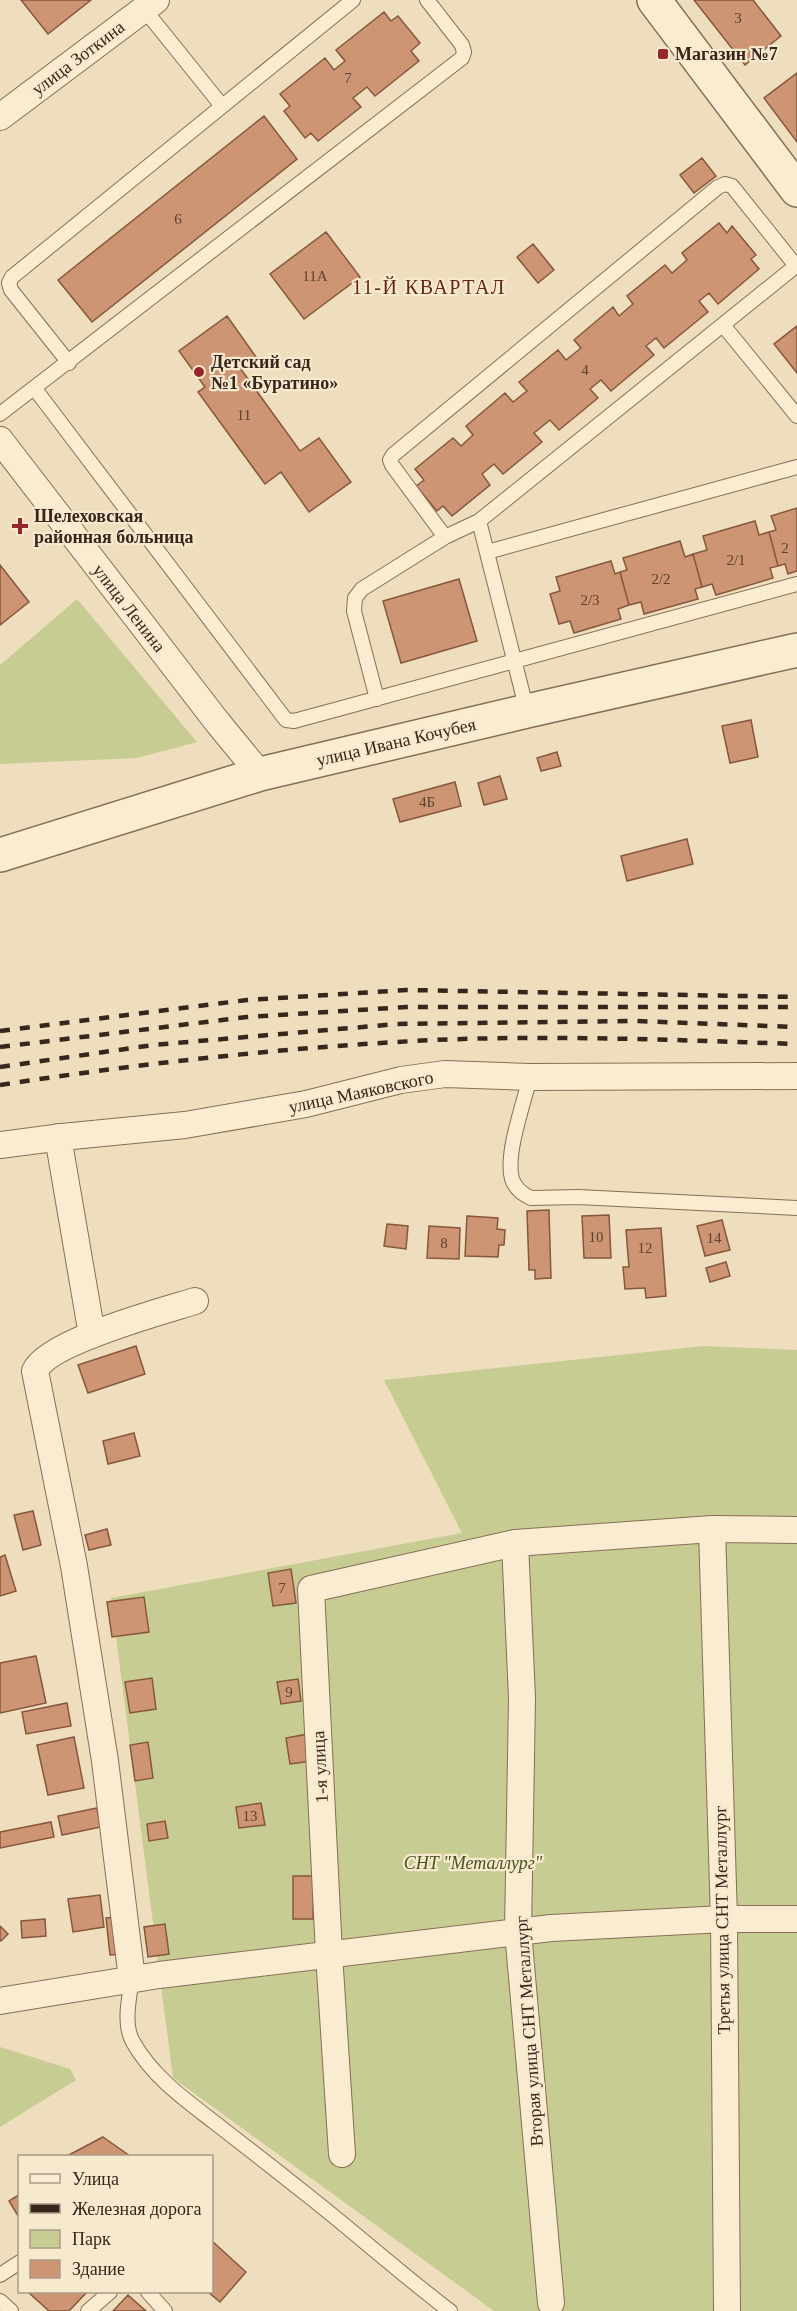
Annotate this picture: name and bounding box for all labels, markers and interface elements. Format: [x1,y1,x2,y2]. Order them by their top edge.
house number: 3 [734,10,742,26]
street label: улица Зоткина [28,17,128,99]
place label: Магазин №7 [675,44,778,64]
marker: Магазин №7 [656,47,670,61]
house number: 7 [344,70,352,86]
house number: 6 [174,211,182,227]
house number: 11А [302,268,328,284]
district label: 11-Й КВАРТАЛ [352,276,506,298]
place label: Детский сад №1 «Буратино» [211,352,338,393]
house number: 4 [581,362,589,378]
marker: Детский сад №1 «Буратино» [192,365,206,379]
house number: 11 [237,407,251,423]
place label: Шелеховская районная больница [34,506,194,547]
marker: Шелеховская районная больница [11,517,29,535]
house number: 2 [781,540,789,556]
house number: 2/1 [726,552,746,568]
street label: улица Ленина [89,560,169,656]
house number: 2/2 [651,571,671,587]
house number: 2/3 [580,592,600,608]
street label: улица Ивана Кочубея [314,714,478,770]
house number: 4Б [419,794,435,810]
street label: улица Маяковского [287,1067,435,1117]
house number: 10 [589,1229,604,1245]
house number: 14 [707,1230,722,1246]
house number: 8 [440,1235,448,1251]
house number: 12 [638,1240,653,1256]
house number: 7 [278,1580,286,1596]
house number: 9 [285,1684,293,1700]
street label: 1-я улица [308,1730,332,1804]
street label: Третья улица СНТ Металлург [710,1805,734,2035]
house number: 13 [243,1808,258,1824]
park label: СНТ "Металлург" [404,1853,543,1873]
street label: Вторая улица СНТ Металлург [511,1915,547,2147]
legend [18,2155,213,2293]
text: Улица [72,2169,119,2189]
text: Железная дорога [72,2199,201,2219]
text: Парк [72,2229,111,2249]
text: Здание [72,2259,125,2279]

